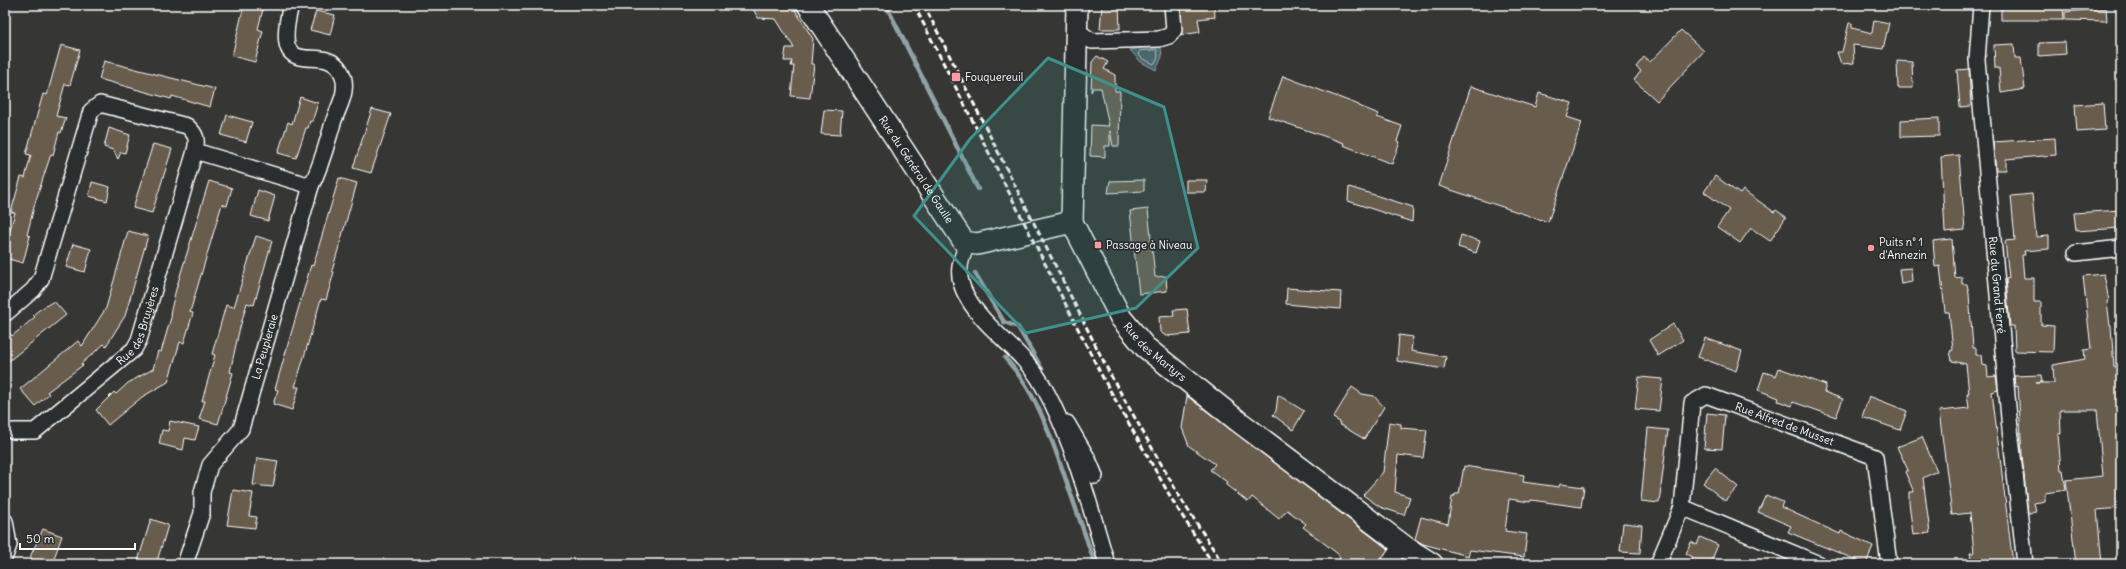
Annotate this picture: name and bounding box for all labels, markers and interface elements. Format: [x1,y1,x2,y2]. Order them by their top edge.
place label: Fouquereuil [965,70,1023,84]
marker: Fouquereuil [950,71,962,83]
street label: Rue du Général de Gaulle [876,113,957,226]
place label: Puits n° 1 d'Annezin [1879,235,1927,262]
street label: Rue du Grand Ferré [1986,236,2008,334]
place label: Passage à Niveau [1106,238,1193,252]
marker: Passage à Niveau [1093,240,1103,250]
marker: Puits n° 1 d'Annezin [1866,243,1876,253]
street label: Rue des Bruyères [113,285,162,368]
street label: La Peupleraie [249,313,281,381]
street label: Rue des Martyrs [1120,319,1189,384]
street label: Rue Alfred de Musset [1733,399,1836,448]
scale bar [20,525,135,551]
text: 50 m [26,531,55,546]

